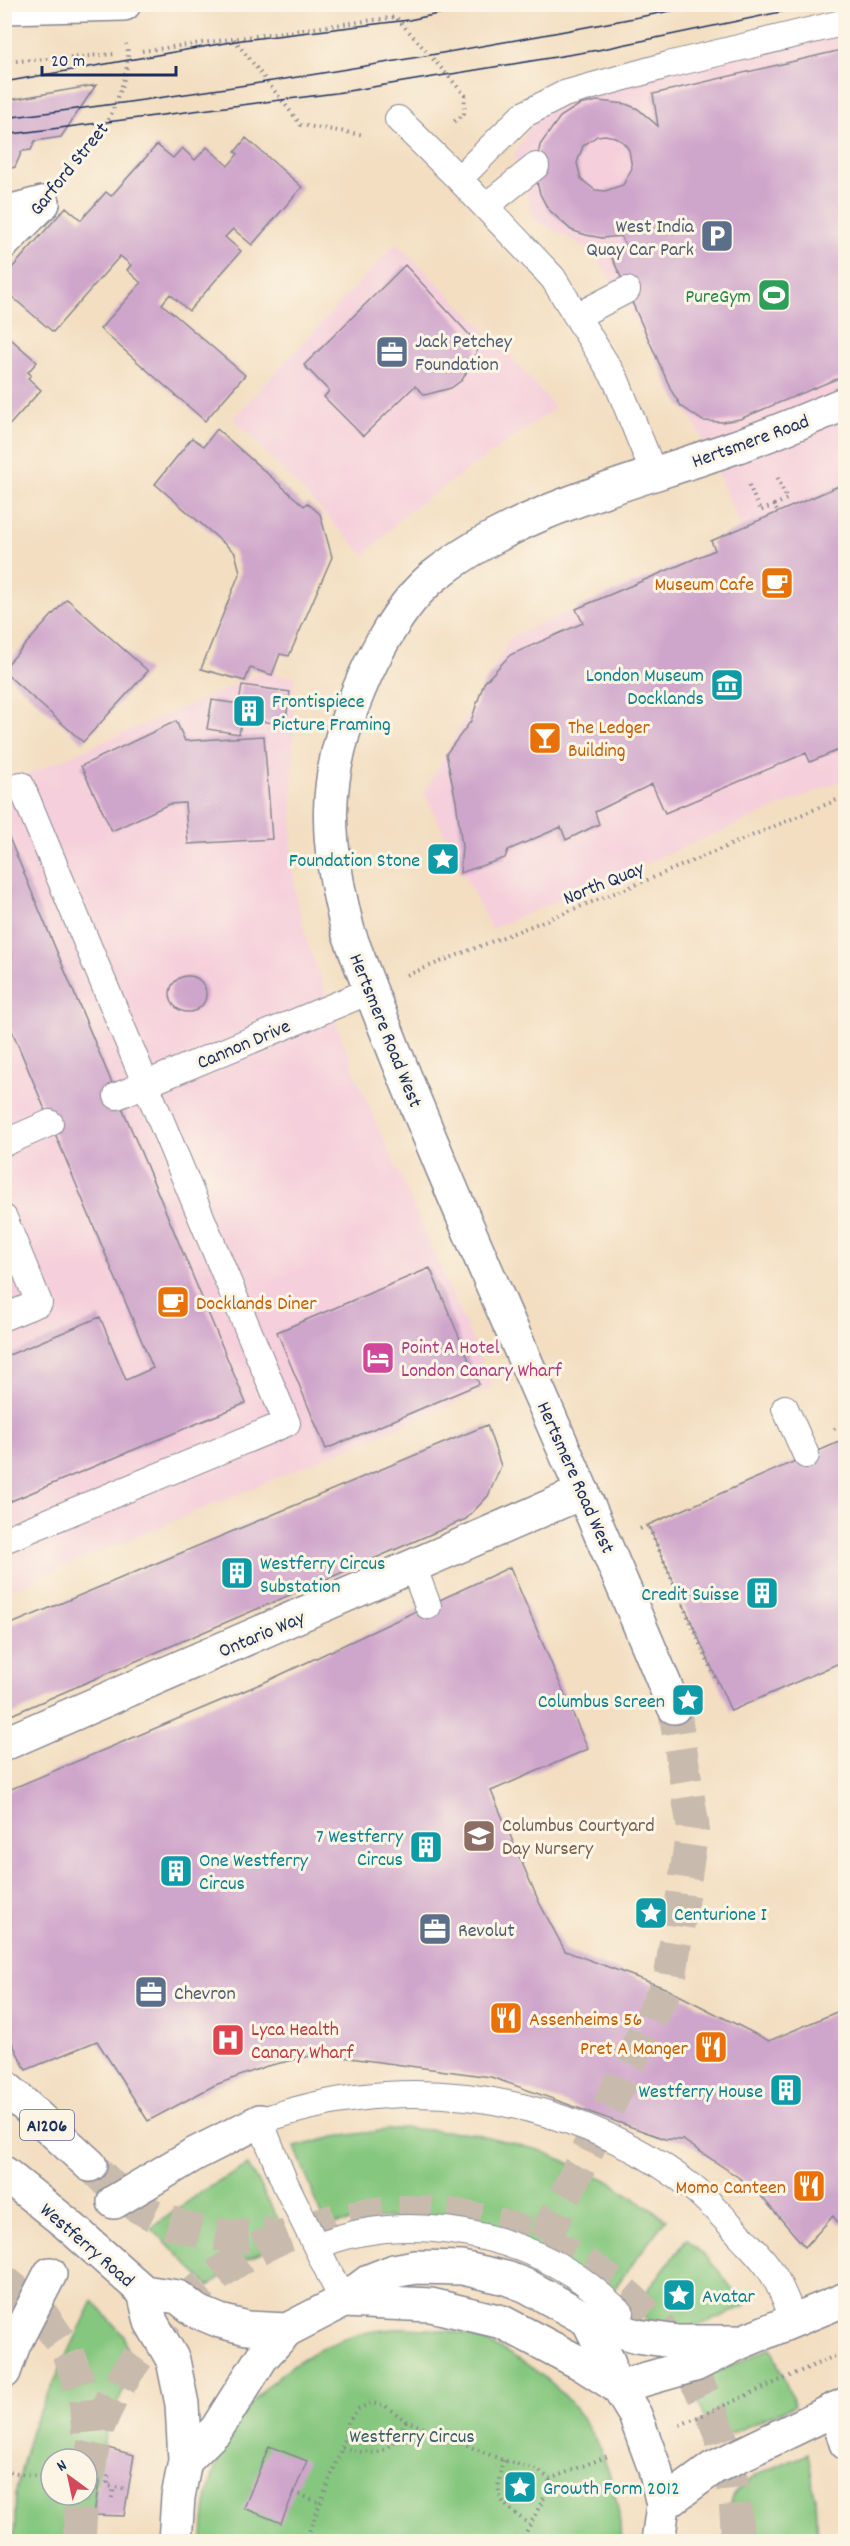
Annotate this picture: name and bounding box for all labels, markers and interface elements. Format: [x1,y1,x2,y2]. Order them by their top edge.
scale bar [42,39,176,77]
text: 20 m [51,50,85,75]
street label: Garford Street [24,117,117,223]
place label: West India Quay Car Park [586,214,695,265]
parking icon: West India Quay Car Park [699,218,735,254]
sports icon: PureGym [756,277,792,313]
place label: PureGym [685,284,751,312]
place label: Jack Petchey Foundation [415,329,513,380]
office icon: Jack Petchey Foundation [374,334,410,370]
street label: Hertsmere Road [688,409,814,477]
cafe icon: Museum Cafe [759,565,795,601]
place label: Museum Cafe [654,572,754,600]
place label: London Museum Docklands [586,663,704,714]
museum icon: London Museum Docklands [709,667,745,703]
place label: Frontispiece Picture Framing [272,689,391,740]
building icon: Frontispiece Picture Framing [231,693,267,729]
place label: The Ledger Building [568,715,650,766]
bar icon: The Ledger Building [527,720,563,756]
place icon: Foundation Stone [425,841,461,877]
place label: Foundation Stone [289,848,420,876]
street label: North Quay [559,856,650,914]
street label: Hertsmere Road West [341,950,428,1112]
street label: Cannon Drive [193,1013,295,1078]
cafe icon: Docklands Diner [155,1284,191,1320]
place label: Docklands Diner [196,1291,317,1319]
place label: Point A Hotel London Canary Wharf [401,1335,563,1386]
hotel icon: Point A Hotel London Canary Wharf [360,1340,396,1376]
street label: Hertsmere Road West [528,1398,620,1559]
place label: Westferry Circus Substation [260,1551,385,1602]
building icon: Westferry Circus Substation [219,1555,255,1591]
building icon: Credit Suisse [744,1575,780,1611]
place label: Credit Suisse [641,1582,739,1610]
street label: Ontario Way [215,1605,310,1666]
place icon: Columbus Screen [670,1682,706,1718]
place label: Columbus Screen [538,1689,665,1717]
place label: Columbus Courtyard Day Nursery [502,1813,655,1864]
school or university icon: Columbus Courtyard Day Nursery [461,1818,497,1854]
place label: 7 Westferry Circus [316,1824,404,1875]
building icon: 7 Westferry Circus [408,1829,444,1865]
place label: One Westferry Circus [199,1848,309,1899]
building icon: One Westferry Circus [158,1853,194,1889]
place icon: Centurione I [633,1895,669,1931]
place label: Centurione I [674,1902,767,1930]
office icon: Revolut [417,1911,453,1947]
place label: Revolut [458,1918,515,1946]
office icon: Chevron [133,1974,169,2010]
place label: Chevron [174,1981,236,2009]
restaurant icon: Assenheims 56 [488,2000,524,2036]
place label: Assenheims 56 [529,2007,642,2035]
place label: Lyca Health Canary Wharf [251,2017,354,2068]
hospital icon: Lyca Health Canary Wharf [210,2022,246,2058]
restaurant icon: Pret A Manger [693,2029,729,2065]
place label: Pret A Manger [580,2036,689,2064]
building icon: Westferry House [768,2072,804,2108]
place label: Westferry House [639,2079,763,2107]
road number: A1206 [20,2110,74,2140]
restaurant icon: Momo Canteen [791,2168,827,2204]
place label: Momo Canteen [675,2175,786,2203]
street label: Westferry Road [33,2197,139,2295]
place icon: Avatar [661,2277,697,2313]
place label: Avatar [702,2284,755,2312]
park label: Westferry Circus [349,2424,475,2452]
north arrow [39,2447,99,2507]
text: N [53,2455,72,2478]
place icon: Growth Form 2012 [502,2469,538,2505]
place label: Growth Form 2012 [543,2476,680,2504]

